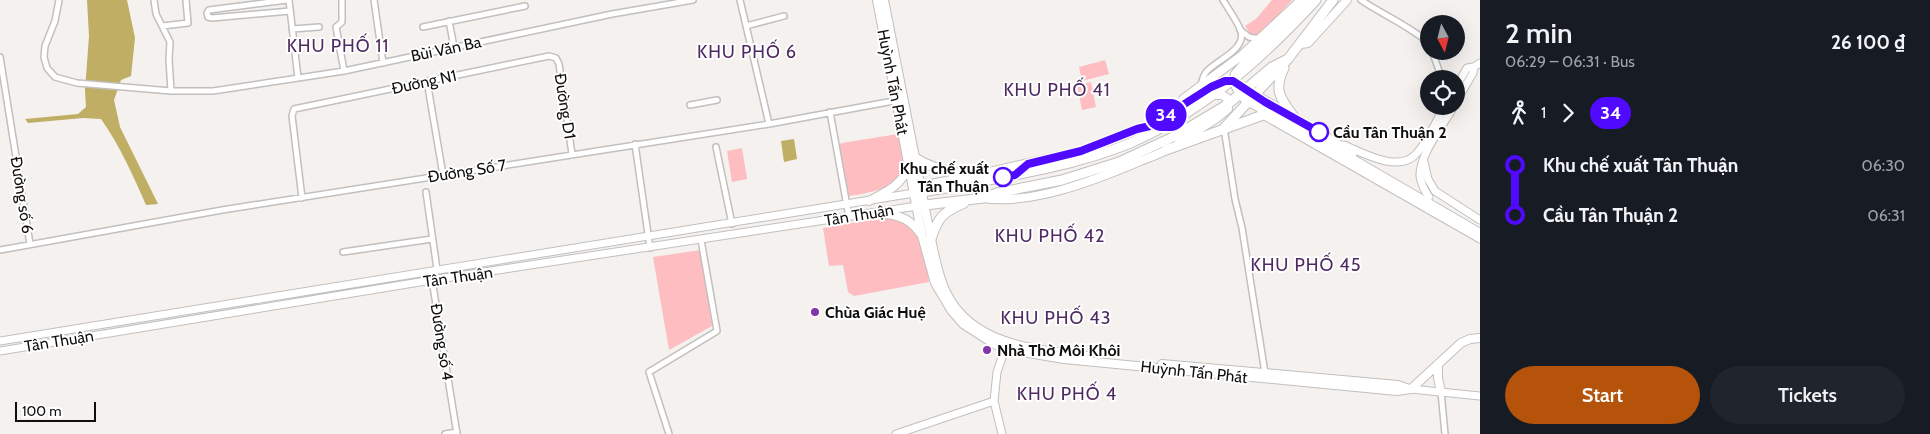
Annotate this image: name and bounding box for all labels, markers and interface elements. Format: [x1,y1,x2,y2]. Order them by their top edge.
north arrow [1420,15,1465,60]
map controls [1420,15,1465,115]
text: 2 min [1505,16,1572,50]
street label: Huỳnh Tấn Phát [873,28,913,137]
text: 26 100 ₫ [1831,31,1905,54]
street label: Bùi Văn Ba [409,32,483,66]
district label: KHU PHỐ 11 [287,33,389,57]
district label: KHU PHỐ 6 [697,39,797,63]
text: 06:29 – 06:31 · Bus [1505,52,1635,71]
street label: Đường N1 [390,66,458,98]
button: locate [1420,70,1465,115]
street label: Đường D1 [550,72,580,140]
district label: KHU PHỐ 41 [1003,77,1111,101]
line badge: 34 [1144,99,1188,131]
icon: walk [1505,99,1533,127]
icon: forward [1554,99,1582,127]
text: 34 [1600,102,1621,124]
text: 1 [1541,103,1546,122]
text: 34 [1156,104,1176,126]
marker: Cầu Tân Thuận 2 [1309,122,1329,142]
place label: Cầu Tân Thuận 2 [1333,123,1447,142]
text: Khu chế xuất Tân Thuận [1543,154,1738,177]
street label: Đường số 6 [7,155,37,235]
street label: Đường Số 7 [426,155,508,187]
text: 06:30 [1862,156,1905,175]
place label: Khu chế xuất Tân Thuận [900,159,989,196]
marker: Khu chế xuất Tân Thuận [993,167,1013,187]
street label: Tân Thuận [823,200,895,230]
text: Cầu Tân Thuận 2 [1543,204,1678,227]
text: 06:31 [1868,206,1905,225]
district label: KHU PHỐ 42 [995,223,1105,247]
district label: KHU PHỐ 45 [1250,252,1362,276]
street label: Tân Thuận [422,263,494,291]
street label: Đường số 4 [427,302,457,382]
place label: Chùa Giác Huệ [825,303,926,322]
district label: KHU PHỐ 43 [1000,305,1112,329]
marker: Chùa Giác Huệ [809,306,821,318]
street label: Tân Thuận [23,326,95,356]
place label: Nhà Thờ Môi Khôi [997,341,1120,360]
marker: Nhà Thờ Môi Khôi [981,344,993,356]
street label: Huỳnh Tấn Phát [1140,357,1249,387]
button: Start [1505,366,1700,424]
button: Tickets [1710,366,1905,424]
district label: KHU PHỐ 4 [1017,381,1117,405]
scale bar [15,399,96,422]
text: 100 m [22,402,62,420]

